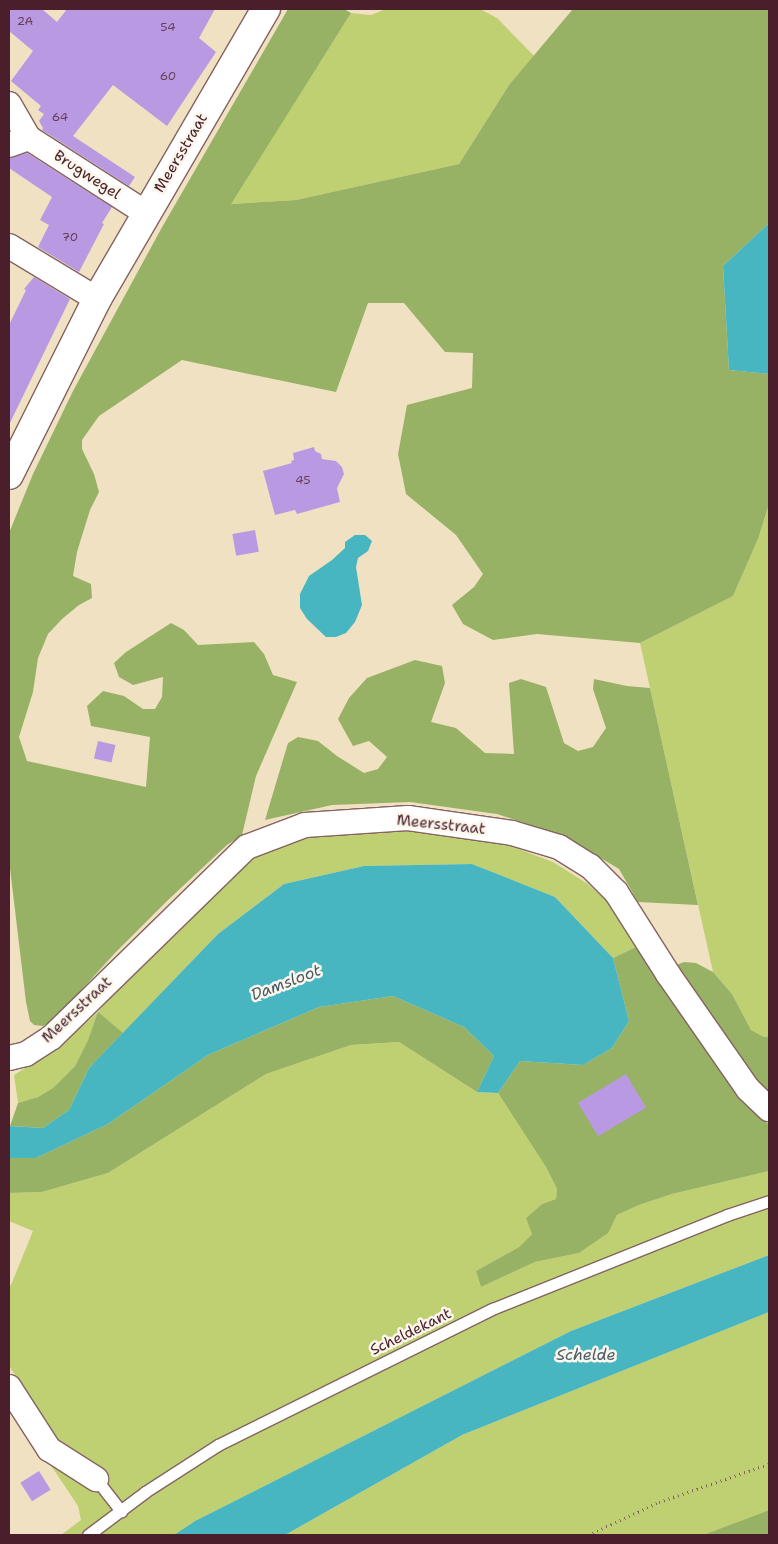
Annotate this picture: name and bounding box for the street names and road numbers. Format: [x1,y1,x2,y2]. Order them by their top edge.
street label: Meersstraat [150,110,212,196]
street label: Brugwegel [50,147,124,203]
street label: Meersstraat [396,811,486,839]
street label: Meersstraat [38,973,116,1047]
street label: Scheldekant [367,1305,455,1359]

